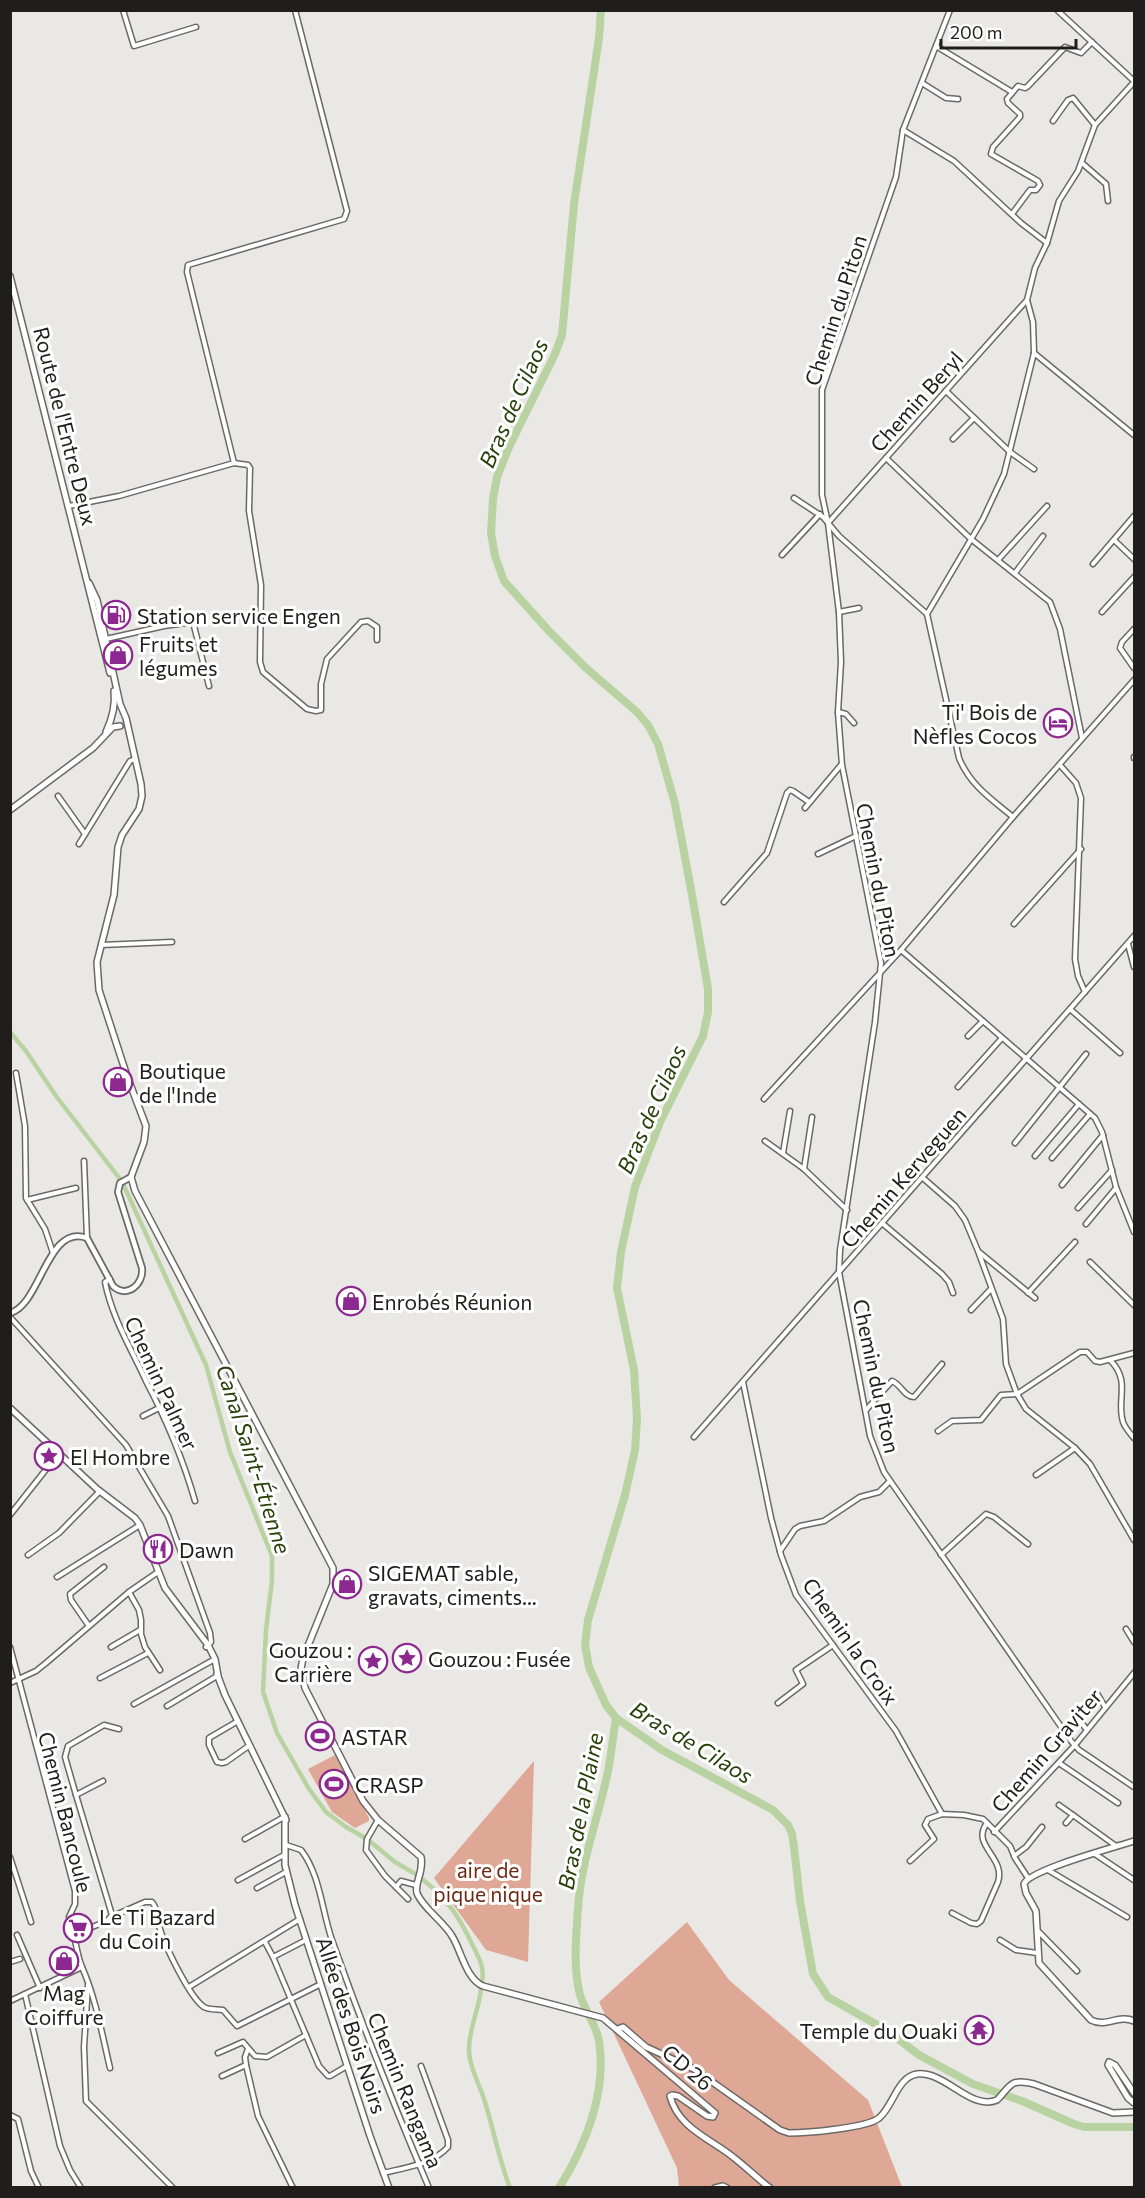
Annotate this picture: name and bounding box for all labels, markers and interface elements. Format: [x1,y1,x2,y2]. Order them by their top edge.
scale bar [941,12,1076,50]
text: 200 m [950,21,1003,43]
street label: Chemin du Piton [799,232,871,388]
street label: Route de l'Entre Deux [29,324,103,528]
water label: Bras de Cilaos [473,335,553,471]
street label: Chemin Beryl [864,346,968,456]
fuel station icon: Station service Engen [100,599,132,631]
place label: Station service Engen [137,603,341,628]
place label: Fruits et légumes [139,631,218,680]
shop icon: Fruits et légumes [102,639,134,671]
place label: Ti' Bois de Nèfles Cocos [913,699,1037,748]
hotel icon: Ti' Bois de Nèfles Cocos [1042,707,1074,739]
street label: Chemin du Piton [852,801,906,959]
water label: Bras de Cilaos [611,1041,691,1177]
place label: Boutique de l'Inde [139,1058,226,1107]
shop icon: Boutique de l'Inde [102,1066,134,1098]
street label: Chemin Kerveguen [835,1102,971,1252]
shop icon: Enrobés Réunion [335,1285,367,1317]
place label: Enrobés Réunion [372,1289,532,1314]
street label: Chemin du Piton [848,1297,906,1455]
street label: Chemin Palmer [120,1312,204,1454]
water label: Canal Saint-Étienne [211,1361,297,1557]
place icon: El Hombre [33,1440,65,1472]
place label: El Hombre [70,1444,170,1469]
restaurant icon: Dawn [142,1533,174,1565]
place label: Dawn [179,1537,234,1562]
place label: SIGEMAT sable, gravats, ciments... [368,1560,537,1609]
shop icon: SIGEMAT sable, gravats, ciments... [331,1568,363,1600]
street label: Chemin la Croix [798,1573,904,1709]
place label: Gouzou : Carrière [269,1637,352,1686]
place icon: Gouzou : Fusée [391,1642,423,1674]
place icon: Gouzou : Carrière [357,1645,389,1677]
place label: Gouzou : Fusée [428,1646,571,1671]
street label: Chemin Graviter [985,1683,1107,1817]
water label: Bras de Cilaos [626,1695,758,1789]
sports icon: ASTAR [304,1720,336,1752]
place label: ASTAR [341,1724,408,1749]
street label: Chemin Bancoule [34,1729,98,1895]
water label: Bras de la Plaine [552,1730,609,1892]
sports icon: CRASP [318,1768,350,1800]
place label: CRASP [355,1772,423,1797]
park label: aire de pique nique [433,1857,543,1906]
place label: Le Ti Bazard du Coin [99,1904,215,1953]
supermarket icon: Le Ti Bazard du Coin [62,1912,94,1944]
street label: Allée des Bois Noirs [312,1933,392,2117]
shop icon: Mag Coiffure [48,1945,80,1977]
place label: Mag Coiffure [24,1980,104,2029]
street label: Chemin Rangama [363,2008,449,2172]
temple icon: Temple du Ouaki [963,2014,995,2046]
place label: Temple du Ouaki [799,2018,958,2043]
street label: CD 26 [658,2039,718,2095]

